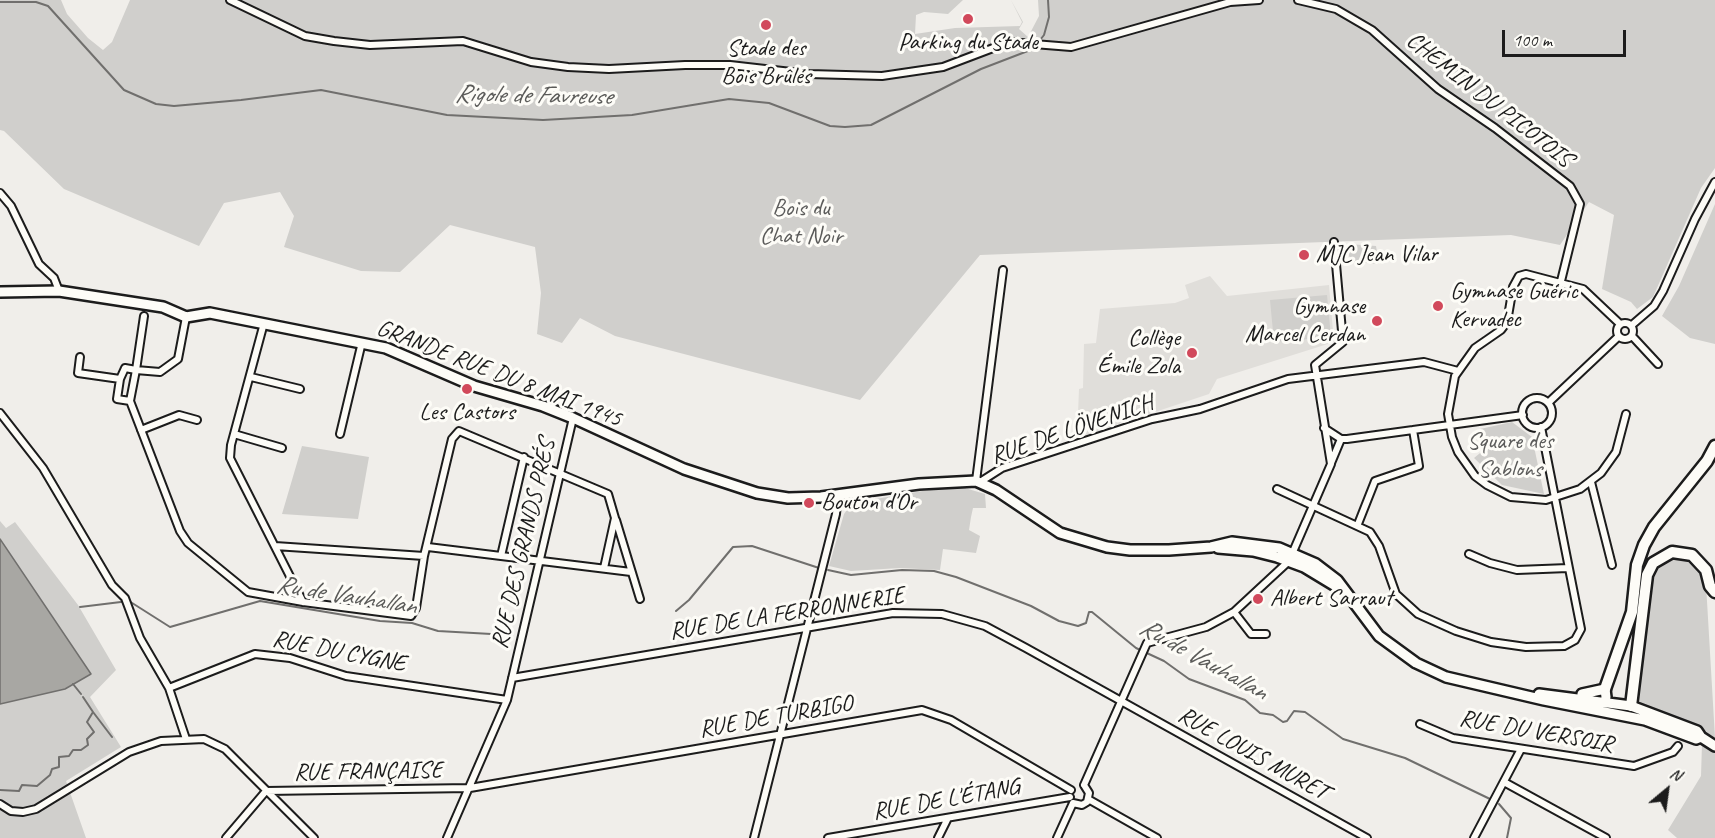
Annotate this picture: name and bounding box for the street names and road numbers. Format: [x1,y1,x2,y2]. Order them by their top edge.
street label: CHEMIN DU PICOTOIS [1400,26,1578,174]
street label: GRANDE RUE DU 8 MAI 1945 [372,314,626,434]
street label: RUE DE LÖVENICH [987,389,1157,471]
street label: RUE DES GRANDS PRÉS [486,436,562,652]
street label: RUE DE LA FERRONNERIE [668,581,906,647]
street label: RUE DU CYGNE [270,625,408,679]
street label: RUE DE TURBIGO [697,689,855,745]
street label: RUE LOUIS MURET [1173,701,1333,807]
street label: RUE DU VERSOIR [1457,704,1615,760]
street label: RUE FRANÇAISE [294,756,442,788]
street label: RUE DE L'ÉTANG [870,773,1022,827]

